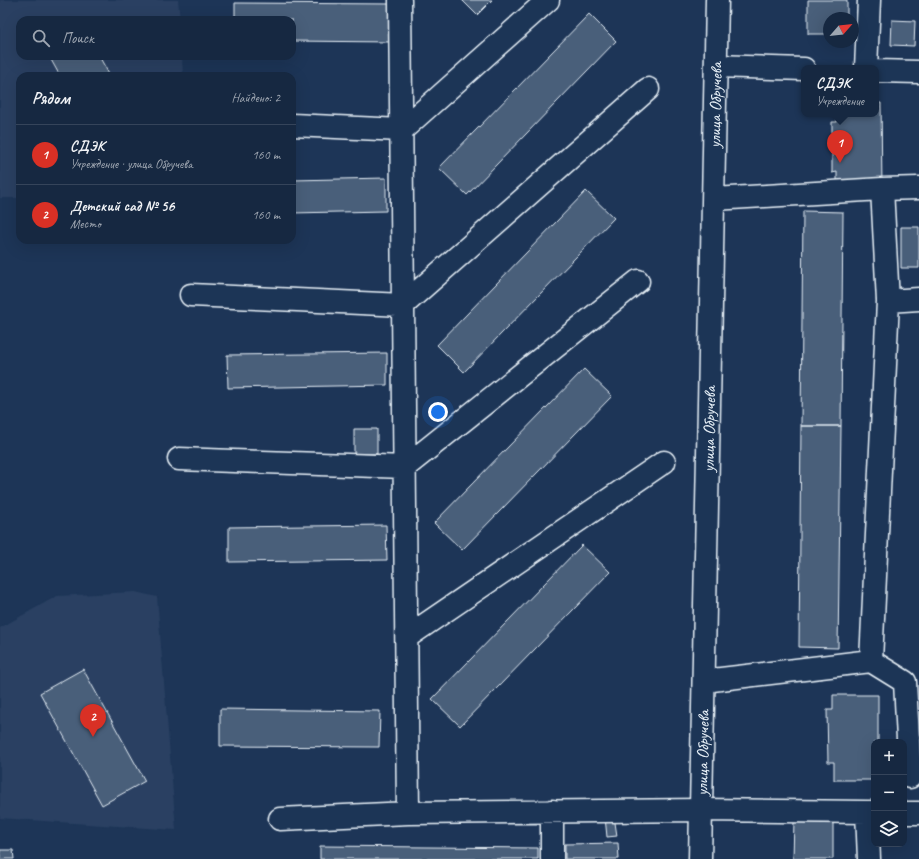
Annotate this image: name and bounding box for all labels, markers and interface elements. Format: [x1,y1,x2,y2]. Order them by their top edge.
north arrow [823,12,859,48]
search box [16,16,296,60]
icon: search [30,27,52,49]
text: Поиск [62,29,94,48]
street label: улица Обручева [704,60,727,149]
popup [801,65,879,117]
text: СДЭК [816,74,850,93]
text: Рядом [32,88,70,109]
text: Найдено: 2 [232,90,280,106]
text: Учреждение [816,93,864,109]
pin: 1 [827,130,853,163]
text: СДЭК [70,137,104,156]
text: 1 [42,147,48,163]
text: 160 m [252,147,280,163]
text: Учреждение · улица Обручева [70,156,192,172]
text: Детский сад № 56 [70,197,174,216]
text: 2 [42,207,48,223]
text: 160 m [252,207,280,223]
text: Место [70,216,101,232]
street label: улица Обручева [698,384,720,473]
your location [428,402,448,422]
pin: 2 [80,704,106,737]
street label: улица Обручева [691,708,714,797]
map controls [871,739,907,847]
button: + [871,739,907,775]
button: − [871,775,907,811]
button: layers [871,811,907,847]

